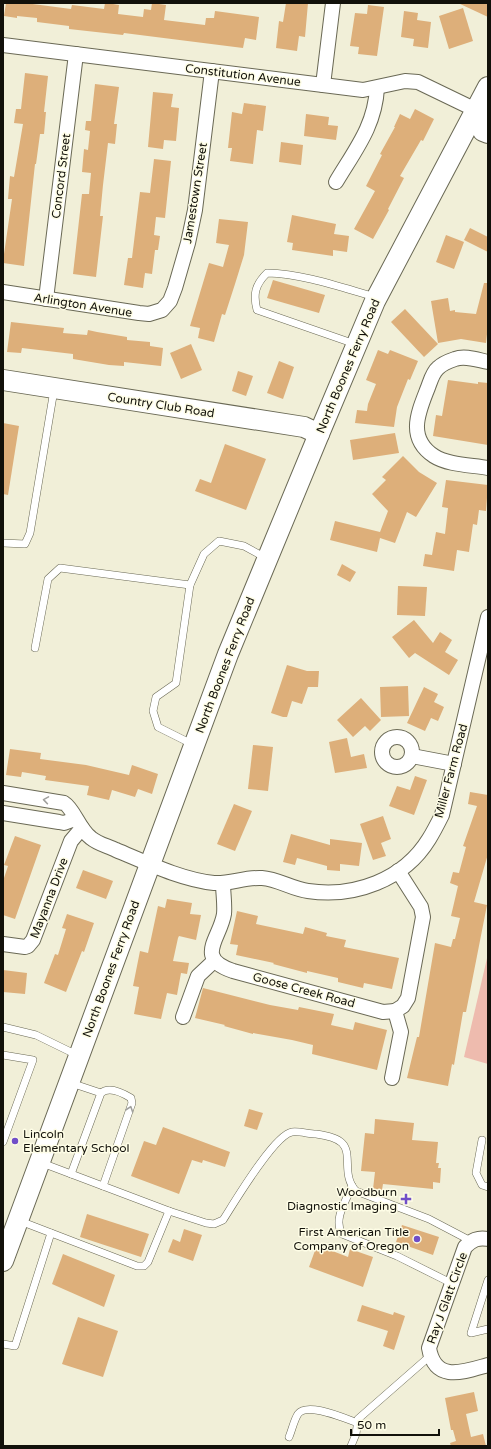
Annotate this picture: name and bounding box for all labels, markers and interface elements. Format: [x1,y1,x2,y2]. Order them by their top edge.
street label: Constitution Avenue [184,61,302,89]
street label: Concord Street [49,132,73,219]
street label: Jamestown Street [180,141,210,244]
street label: Arlington Avenue [33,290,133,320]
street label: North Boones Ferry Road [313,297,383,435]
street label: Country Club Road [106,390,216,420]
street label: North Boones Ferry Road [193,595,257,735]
street label: Miller Farm Road [432,722,470,820]
one-way arrow [43,796,49,804]
street label: Mayanna Drive [27,855,71,940]
street label: North Boones Ferry Road [80,899,142,1039]
street label: Goose Creek Road [251,970,357,1010]
one-way arrow [125,1106,133,1113]
place label: Lincoln Elementary School [23,1127,130,1155]
marker: Lincoln Elementary School [10,1136,20,1146]
place label: Woodburn Diagnostic Imaging [287,1185,397,1213]
marker: Woodburn Diagnostic Imaging [400,1193,412,1205]
place label: First American Title Company of Oregon [293,1225,409,1253]
marker: First American Title Company of Oregon [412,1234,422,1244]
street label: Ray J Glatt Circle [424,1250,470,1346]
scale bar [351,1411,439,1437]
text: 50 m [357,1418,386,1432]

